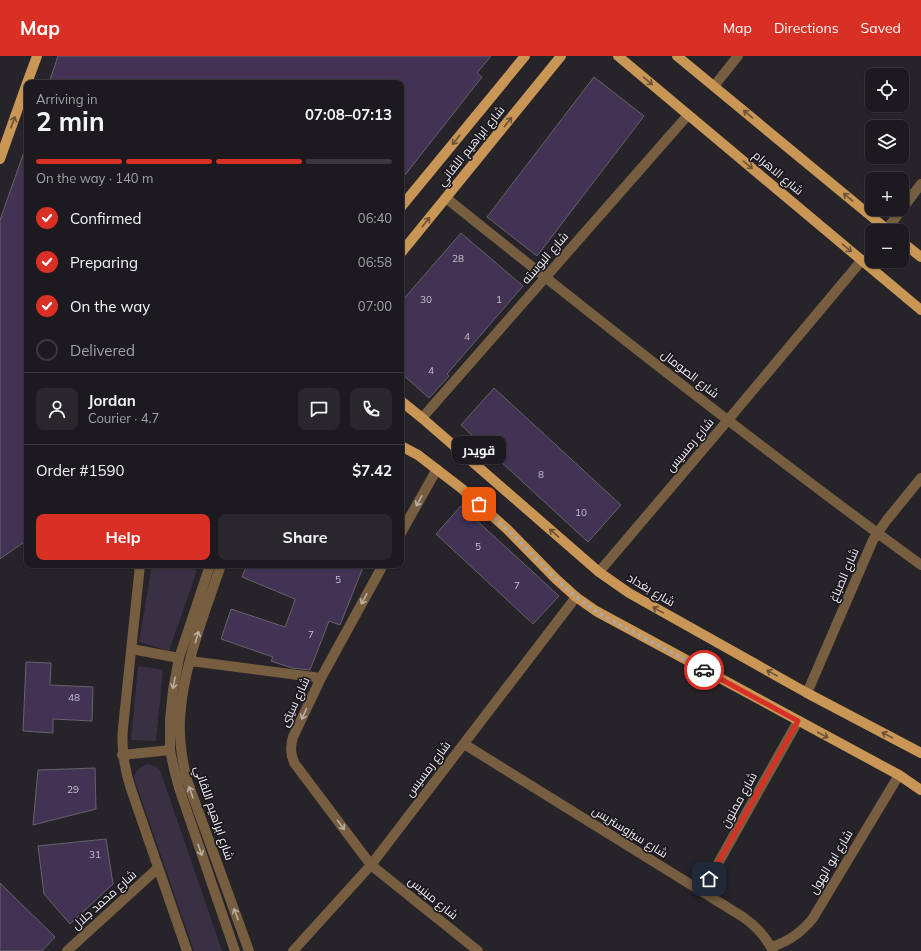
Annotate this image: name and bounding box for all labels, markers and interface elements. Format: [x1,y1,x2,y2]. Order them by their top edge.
text: Map [20,16,60,40]
text: Map [723,19,752,37]
text: Directions [774,19,839,37]
text: Saved [861,19,901,37]
map controls [865,68,909,268]
button: locate [865,68,909,112]
one-way arrow [643,77,653,86]
text: Arriving in [36,91,98,107]
street label: شارع ابراهيم اللقاني [434,102,510,191]
text: 2 min [36,105,105,138]
text: 07:08–07:13 [305,105,392,124]
one-way arrow [743,110,753,119]
one-way arrow [10,116,17,129]
one-way arrow [503,116,512,127]
button: layers [865,120,909,164]
one-way arrow [451,135,460,146]
street label: شارع الاهرام [749,147,807,199]
one-way arrow [742,160,753,169]
text: On the way · 140 m [36,170,153,186]
button: + [865,172,909,216]
one-way arrow [843,193,854,202]
icon: check [36,207,58,229]
text: Confirmed [70,209,141,228]
text: 06:40 [358,210,392,226]
one-way arrow [421,217,430,228]
button: − [865,224,909,268]
street label: شارع البوسته [518,229,572,287]
one-way arrow [842,244,852,253]
icon: check [36,251,58,273]
house number: 28 [452,252,464,265]
text: Preparing [70,253,138,272]
text: 06:58 [358,254,392,270]
house number: 30 [420,293,432,306]
house number: 1 [496,293,502,306]
icon: check [36,295,58,317]
text: On the way [70,297,150,316]
text: 07:00 [358,298,392,314]
house number: 4 [464,330,470,343]
text: Delivered [70,341,135,360]
street label: شارع الصومال [658,346,722,402]
house number: 4 [428,364,434,377]
button: person [36,388,78,430]
button: chat [298,388,340,430]
button: phone [350,388,392,430]
text: Jordan [88,391,136,410]
text: Courier · 4.7 [88,410,159,426]
street label: شارع رمسيس [663,415,717,475]
callout: قويدر [452,436,506,464]
text: قويدر [463,442,495,458]
text: Order #1590 [36,461,124,480]
text: $7.42 [352,461,392,480]
house number: 8 [538,468,544,481]
pin [462,487,496,521]
icon: bag [468,493,490,515]
one-way arrow [414,495,422,507]
house number: 10 [575,506,587,519]
button: Help [36,514,210,560]
button: Share [218,514,392,560]
one-way arrow [549,528,559,538]
house number: 5 [475,540,481,553]
street label: شارع الصباغ [826,546,862,604]
street label: شارع بغداد [624,570,678,610]
house number: 5 [335,573,341,586]
house number: 7 [514,579,520,592]
one-way arrow [360,593,368,605]
one-way arrow [653,605,665,613]
house number: 7 [308,628,314,641]
one-way arrow [194,631,201,644]
courier [684,650,724,690]
icon: car [693,659,715,681]
one-way arrow [766,669,778,676]
street label: شارع سيتى [277,674,314,729]
one-way arrow [170,676,178,689]
house number: 48 [68,691,80,704]
one-way arrow [300,708,307,720]
one-way arrow [881,730,893,738]
one-way arrow [817,731,829,739]
street label: شارع رمسيس [402,738,454,800]
street label: شارع ابراهيم اللقاني [188,764,238,863]
street label: شارع ممنون [717,770,761,830]
house number: 29 [67,783,79,796]
one-way arrow [187,787,195,799]
street label: شارع سيزوستريس [589,802,671,862]
one-way arrow [337,819,345,830]
street label: شارع ابو الهول [806,827,856,897]
one-way arrow [197,843,205,855]
house number: 31 [89,848,101,861]
pin [692,862,726,896]
street label: شارع محمد جلال [68,867,140,933]
icon: home [698,868,720,890]
street label: شارع مينيس [405,873,461,923]
one-way arrow [231,909,239,921]

